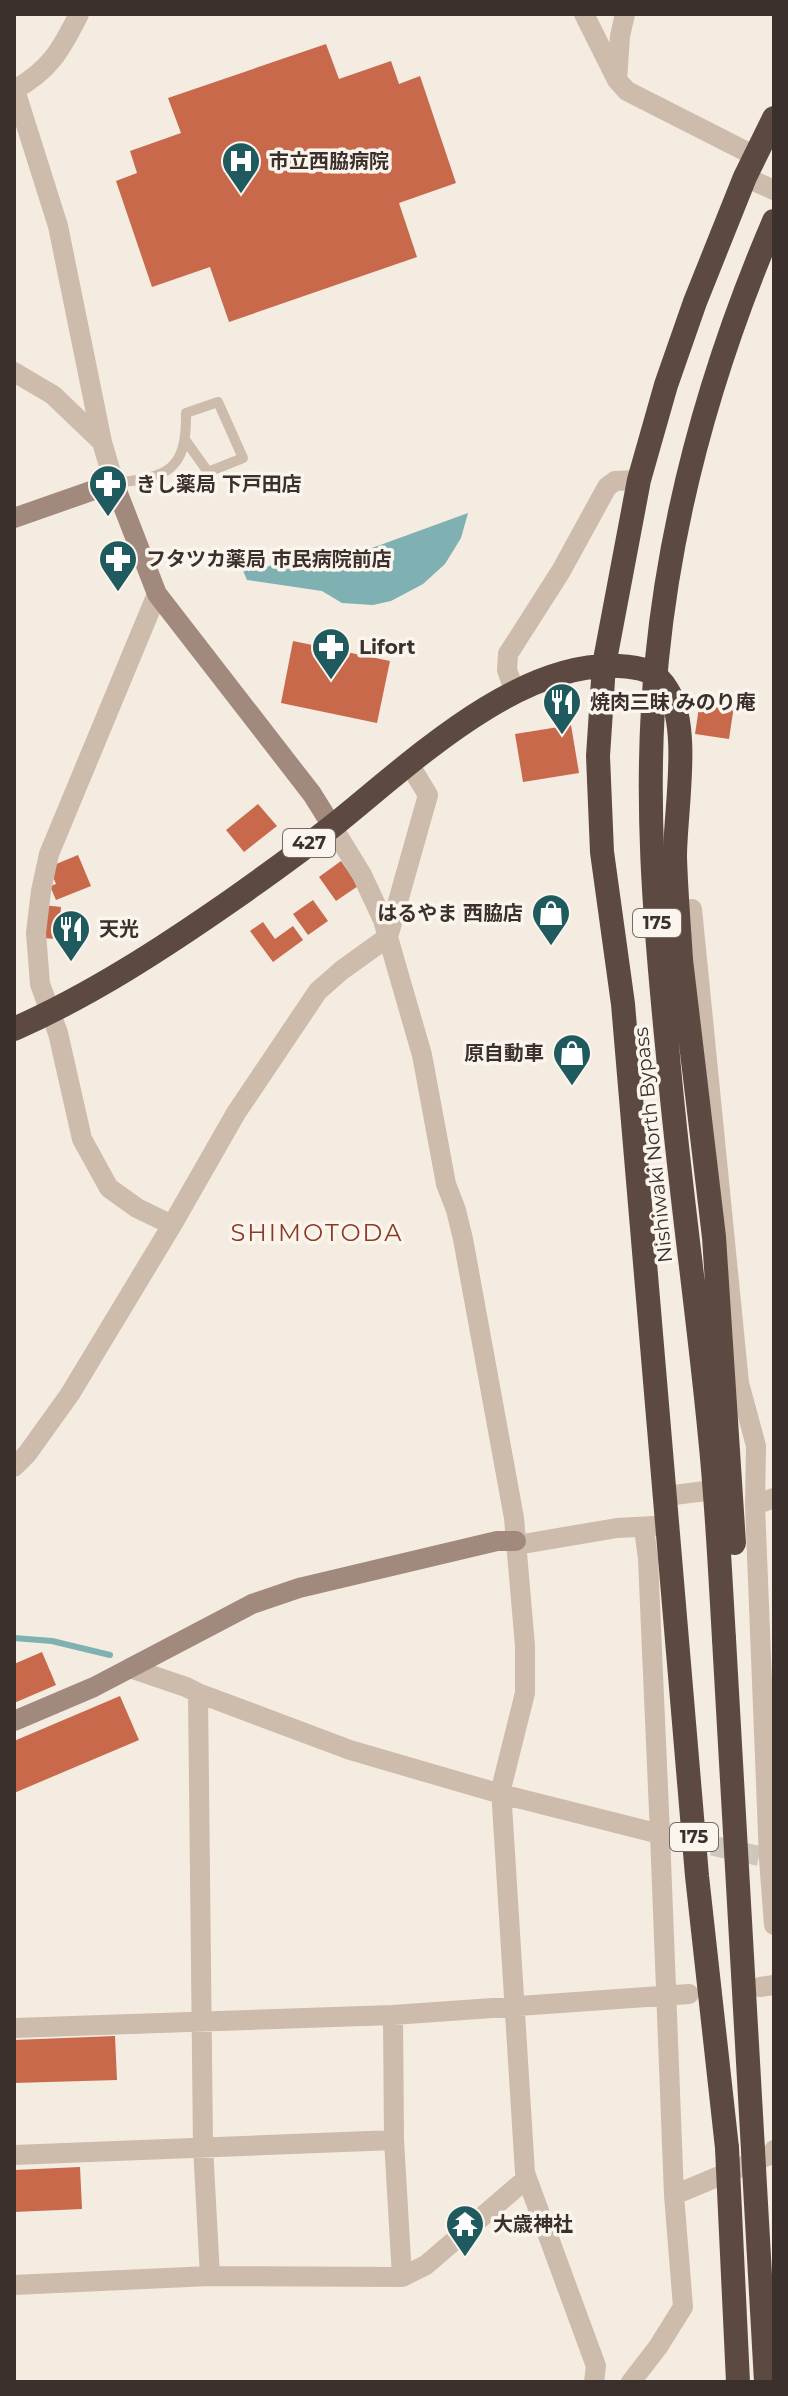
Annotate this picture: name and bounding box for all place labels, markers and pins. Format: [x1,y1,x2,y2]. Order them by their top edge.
hospital icon: 市立西脇病院 [220,140,262,195]
place label: 市立西脇病院 [269,149,389,173]
pharmacy icon: きし薬局 下戸田店 [87,463,129,518]
place label: きし薬局 下戸田店 [136,472,302,496]
pharmacy icon: フタツカ薬局 市民病院前店 [97,538,139,593]
place label: フタツカ薬局 市民病院前店 [146,547,392,571]
pharmacy icon: Lifort [310,626,352,681]
place label: Lifort [359,635,416,659]
restaurant icon: 焼肉三昧 みのり庵 [541,681,583,736]
place label: 焼肉三昧 みのり庵 [590,690,756,714]
shop icon: はるやま 西脇店 [530,892,572,947]
place label: はるやま 西脇店 [377,901,523,925]
restaurant icon: 天光 [50,908,92,963]
place label: 天光 [99,917,139,941]
shop icon: 原自動車 [551,1032,593,1087]
place label: 原自動車 [464,1041,544,1065]
temple icon: 大歳神社 [444,2203,486,2258]
place label: 大歳神社 [493,2212,573,2236]

